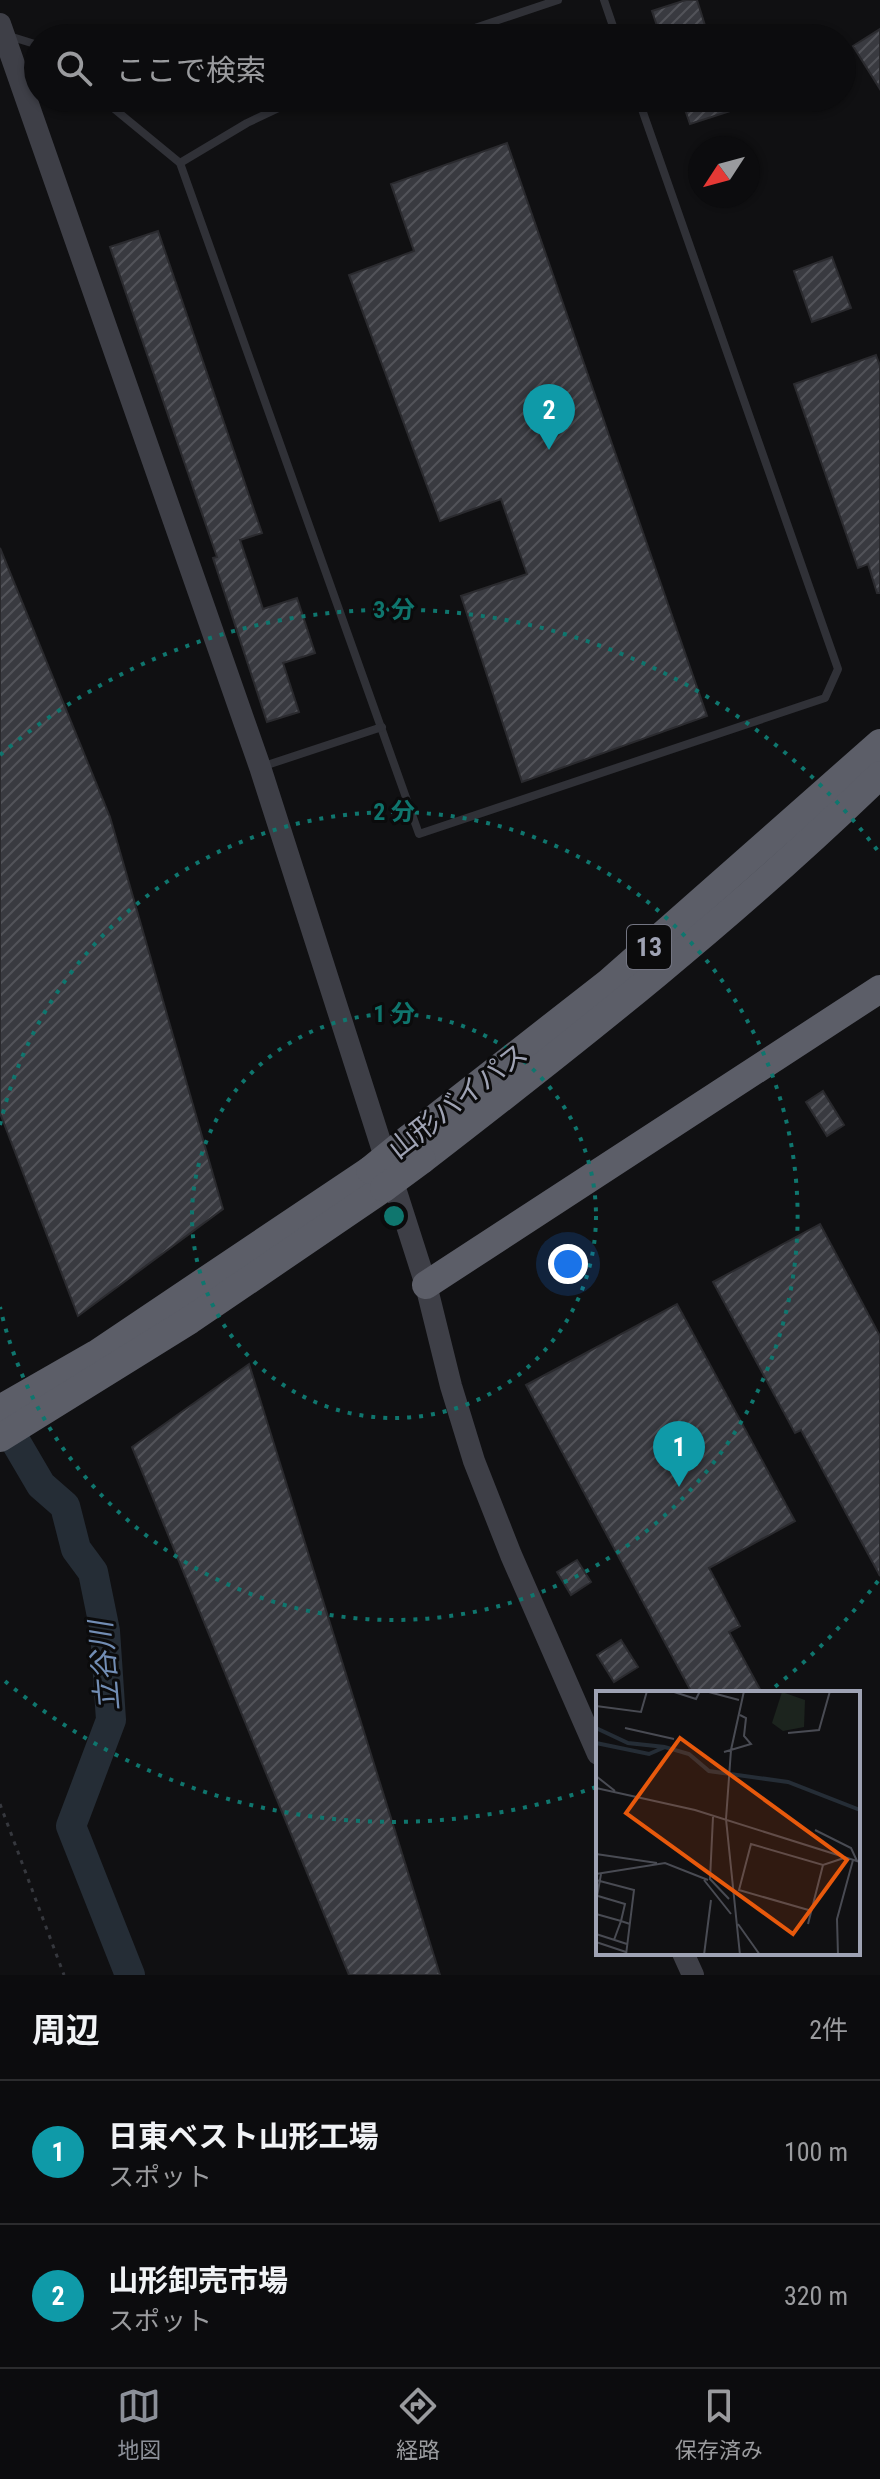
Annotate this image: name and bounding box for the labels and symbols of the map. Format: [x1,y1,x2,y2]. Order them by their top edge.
north arrow [688,136,760,208]
pin: 2 [523,384,575,450]
text: 3 分 [373,596,415,624]
text: 2 分 [373,798,415,826]
road number: 13 [627,925,671,969]
text: 1 分 [373,1000,415,1028]
street label: 山形バイパス [382,1036,534,1166]
centre of rings [380,1202,408,1230]
your location [548,1244,588,1284]
pin: 1 [653,1421,705,1487]
water label: 立谷川 [82,1617,125,1712]
inset map [596,1691,860,1955]

